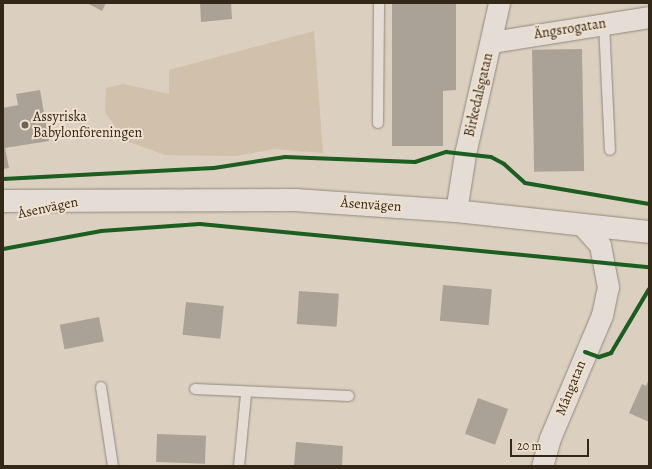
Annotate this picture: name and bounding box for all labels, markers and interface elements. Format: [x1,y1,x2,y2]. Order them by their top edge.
street label: Ängsrogatan [533,15,607,43]
street label: Birkedalsgatan [461,51,497,139]
place label: Assyriska Babylonföreningen [33,109,142,142]
marker: Assyriska Babylonföreningen [20,120,30,130]
street label: Åsenvägen [16,193,80,223]
street label: Åsenvägen [340,194,402,216]
street label: Mångatan [552,358,590,418]
scale bar [512,431,591,457]
text: 20 m [517,438,541,454]

